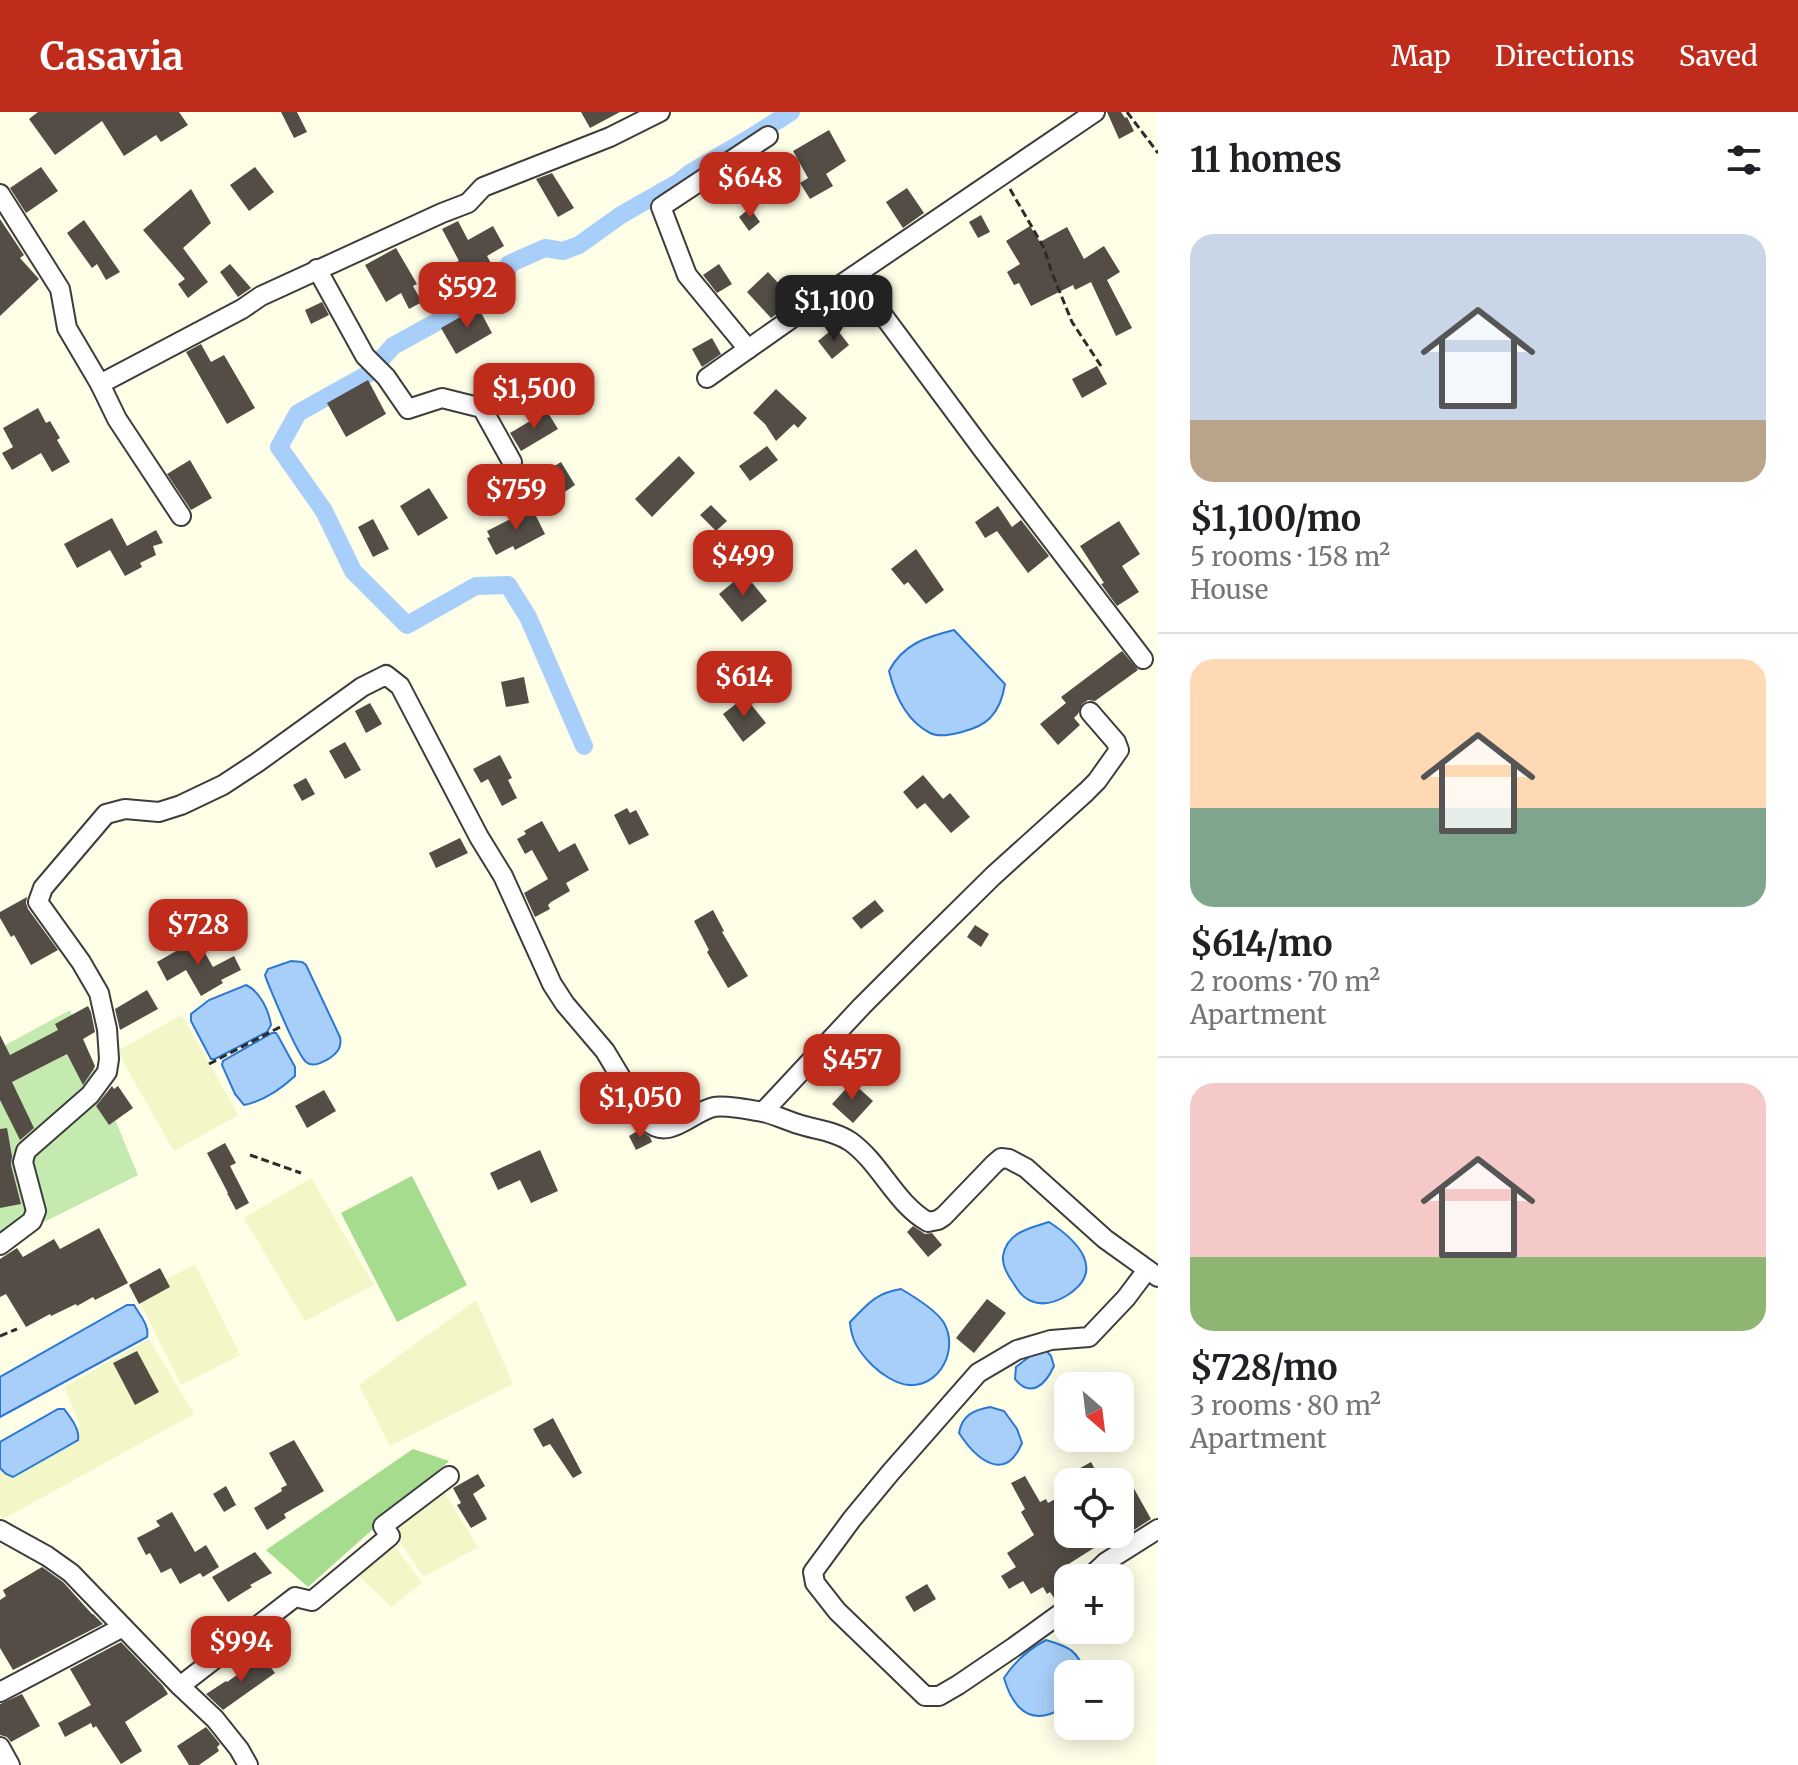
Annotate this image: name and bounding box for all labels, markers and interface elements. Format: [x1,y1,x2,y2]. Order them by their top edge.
text: Casavia [40,33,184,80]
text: Map [1391,38,1451,74]
text: Directions [1495,38,1635,74]
text: Saved [1679,38,1758,74]
icon: filters [1722,138,1766,182]
text: 11 homes [1190,139,1342,181]
pin: $648 [703,152,797,220]
text: $648 [717,161,783,194]
pin: $592 [420,262,514,330]
text: $592 [437,271,497,304]
pin: $1,100 [769,275,899,343]
text: $1,100 [793,284,875,317]
icon: home [1406,286,1550,430]
pin: $1,500 [469,363,599,431]
text: $1,500 [491,372,577,405]
pin: $759 [469,464,563,532]
text: $759 [485,473,547,506]
text: $1,100/mo [1190,498,1361,540]
pin: $499 [696,530,790,598]
text: $499 [711,539,775,572]
text: 5 rooms · 158 m² [1190,540,1390,573]
text: House [1190,573,1268,606]
pin: $614 [697,651,791,719]
text: $614 [715,660,773,693]
icon: home [1406,711,1550,855]
pin: $728 [151,899,245,967]
text: $728 [167,908,229,941]
text: $614/mo [1190,923,1332,965]
text: 2 rooms · 70 m² [1190,965,1380,998]
text: Apartment [1190,998,1327,1031]
pin: $457 [805,1034,899,1102]
text: $457 [821,1043,883,1076]
pin: $1,050 [575,1072,705,1140]
text: $1,050 [598,1081,682,1114]
icon: home [1406,1135,1550,1279]
text: $728/mo [1190,1347,1338,1389]
north arrow [1054,1372,1134,1452]
map controls [1054,1372,1134,1740]
text: 3 rooms · 80 m² [1190,1389,1381,1422]
text: Apartment [1190,1422,1327,1455]
button: locate [1054,1468,1134,1548]
button: + [1054,1564,1134,1644]
pin: $994 [194,1616,288,1684]
text: $994 [209,1625,273,1658]
button: − [1054,1660,1134,1740]

